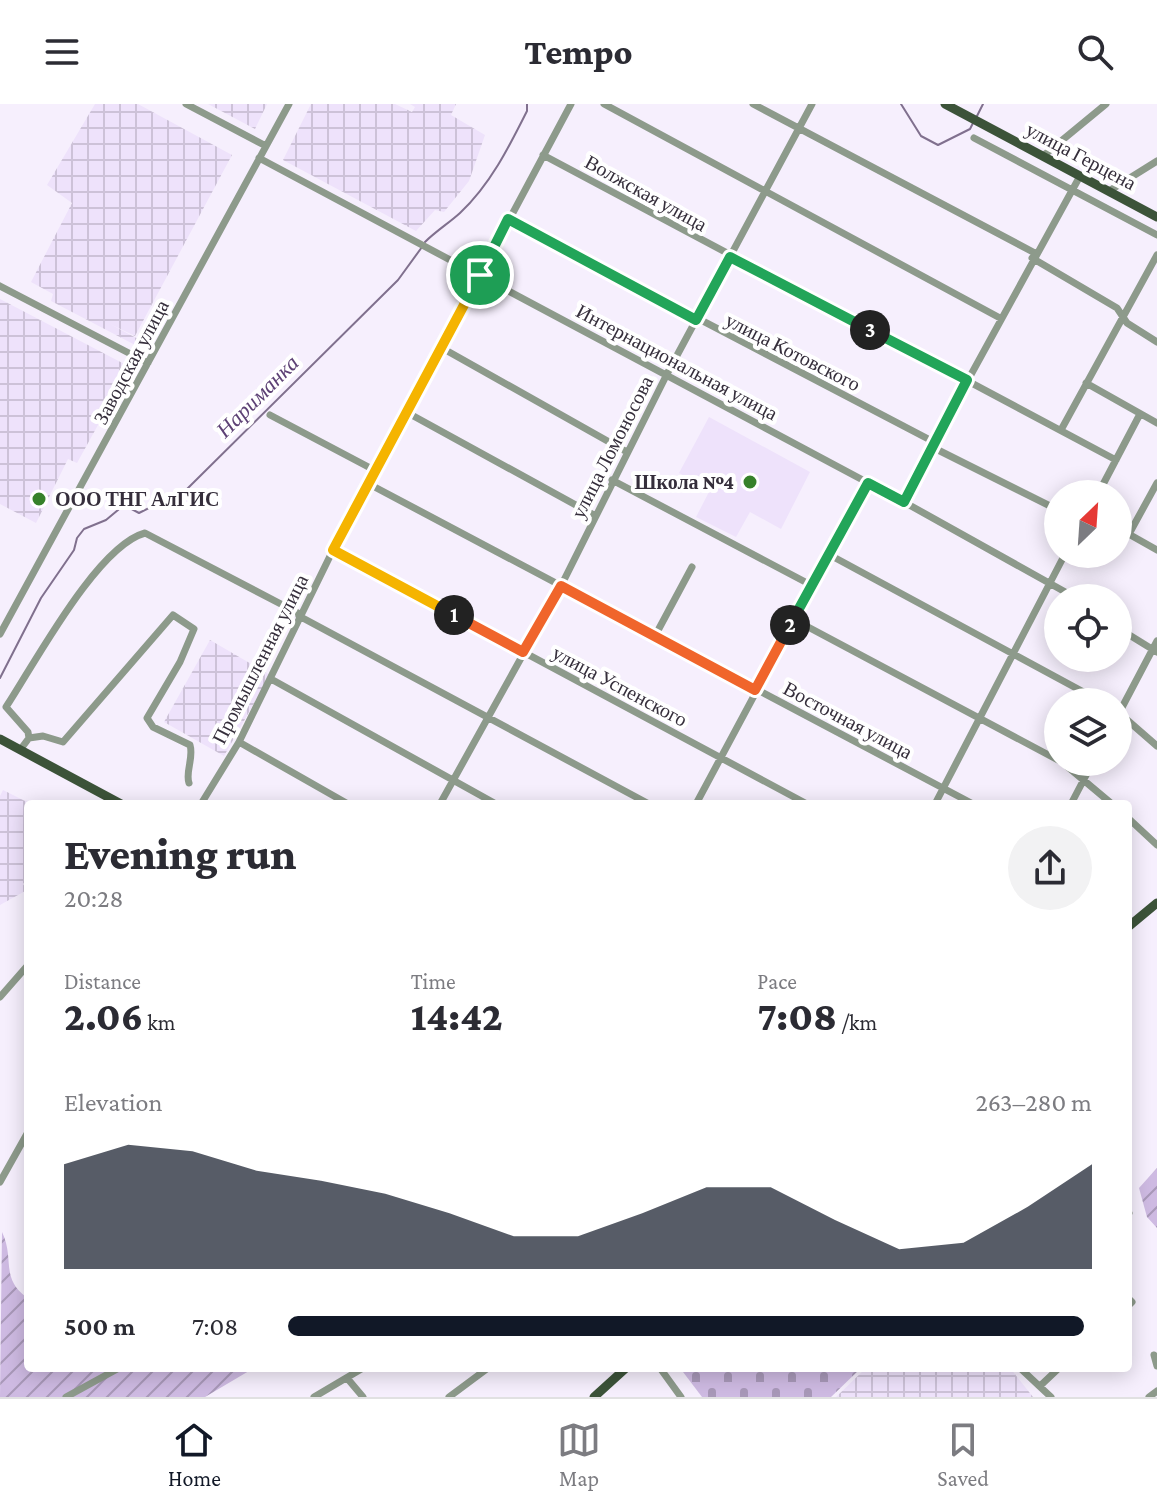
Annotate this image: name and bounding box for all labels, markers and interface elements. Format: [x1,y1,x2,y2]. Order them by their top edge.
icon: menu [40,30,84,74]
icon: search [1073,30,1117,74]
text: Tempo [524,32,633,72]
street label: улица Герцена [1022,118,1140,195]
street label: Волжская улица [581,150,711,237]
pin [446,241,514,309]
icon: arrive [458,253,502,297]
street label: Заводская улица [89,296,174,428]
street label: Интернациональная улица [572,300,781,425]
street label: улица Котовского [721,309,864,396]
pin: 3 [850,310,890,350]
text: 3 [865,317,875,342]
water label: Нариманка [210,350,304,443]
street label: улица Ломоносова [567,372,658,522]
place label: Школа №4 [634,471,734,493]
marker: Школа №4 [741,473,759,491]
north arrow [1044,480,1132,568]
map controls [1044,480,1132,776]
place label: ООО ТНГ АлГИС [55,488,219,510]
marker: ООО ТНГ АлГИС [30,490,48,508]
street label: Промышленная улица [208,571,313,748]
button: locate [1044,584,1132,672]
pin: 1 [434,595,474,635]
text: 1 [450,602,458,627]
pin: 2 [770,605,810,645]
text: 2 [784,612,796,637]
street label: улица Успенского [548,641,691,732]
street label: Восточная улица [779,677,916,764]
button: layers [1044,688,1132,776]
button: share [1008,826,1092,910]
text: Evening run [64,830,296,878]
text: 20:28 [64,884,123,913]
text: Distance [64,969,141,994]
text: Time [411,969,456,994]
text: Pace [757,969,797,994]
text: 2.06 [64,994,143,1039]
text: 14:42 [411,994,503,1039]
text: 7:08 [757,994,837,1039]
text: km [143,1010,176,1035]
text: /km [837,1010,877,1035]
text: Elevation [64,1088,162,1117]
text: 263–280 m [975,1088,1092,1117]
text: 500 m [64,1312,135,1341]
text: 7:08 [192,1312,238,1341]
tab: Home [168,1418,221,1491]
tab: Map [557,1418,601,1491]
tab: Saved [937,1418,989,1491]

